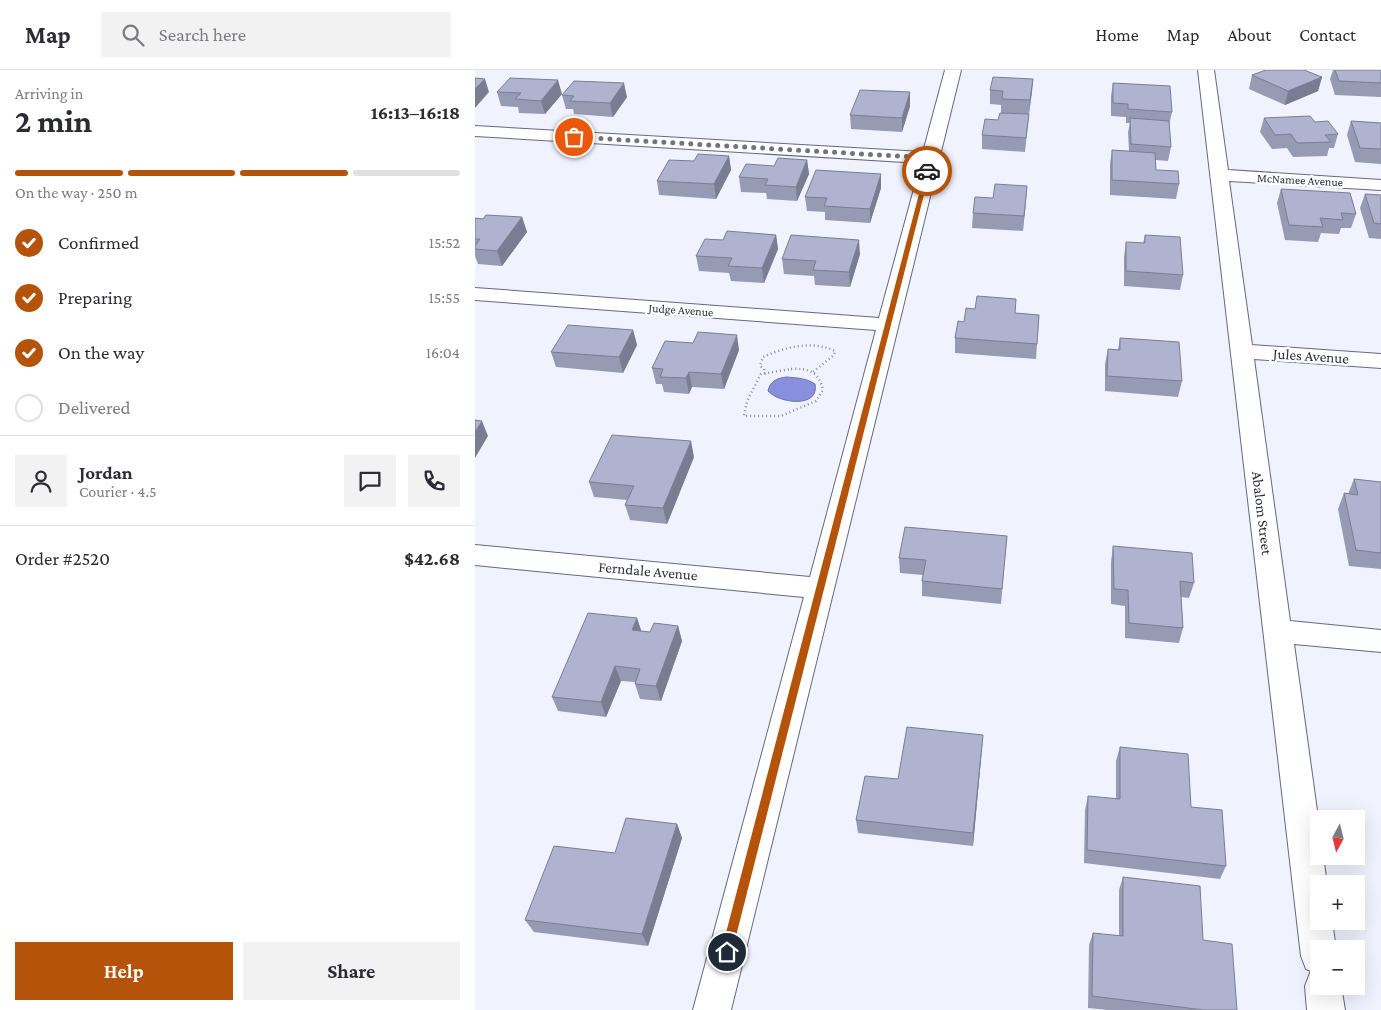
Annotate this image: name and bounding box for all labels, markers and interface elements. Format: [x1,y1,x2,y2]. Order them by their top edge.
search box [101,12,451,57]
text: Map [25,21,71,48]
icon: search [119,21,147,49]
text: Search here [159,24,246,45]
text: Home [1096,25,1139,45]
text: Map [1167,25,1199,45]
text: About [1227,25,1271,45]
text: Contact [1299,25,1356,45]
text: Arriving in [15,85,83,102]
text: 16:13–16:18 [371,102,460,123]
text: 2 min [15,103,92,139]
pin [553,116,595,158]
icon: bag [560,123,588,151]
courier [902,146,952,196]
icon: car [913,157,941,185]
street label: McNamee Avenue [1257,171,1343,189]
text: On the way · 250 m [15,184,138,201]
icon: check [15,229,43,257]
text: Confirmed [58,232,139,253]
text: 15:52 [429,234,460,251]
icon: check [15,284,43,312]
text: Preparing [58,287,132,308]
text: 15:55 [429,289,460,306]
street label: Judge Avenue [647,301,714,319]
icon: check [15,339,43,367]
text: On the way [58,342,144,363]
text: 16:04 [426,344,460,361]
street label: Jules Avenue [1271,345,1350,368]
text: Delivered [58,397,131,418]
button: person [15,455,67,507]
button: chat [344,455,396,507]
button: phone [408,455,460,507]
text: Jordan [79,462,133,483]
street label: Abalom Street [1249,470,1275,557]
text: Courier · 4.5 [79,483,157,500]
text: Order #2520 [15,548,110,569]
text: $42.68 [404,548,460,569]
street label: Ferndale Avenue [598,559,699,583]
north arrow [1310,810,1365,865]
map controls [1310,810,1365,995]
button: + [1310,875,1365,930]
pin [706,931,748,973]
icon: home [713,938,741,966]
button: − [1310,940,1365,995]
button: Help [15,942,233,1000]
button: Share [243,942,460,1000]

